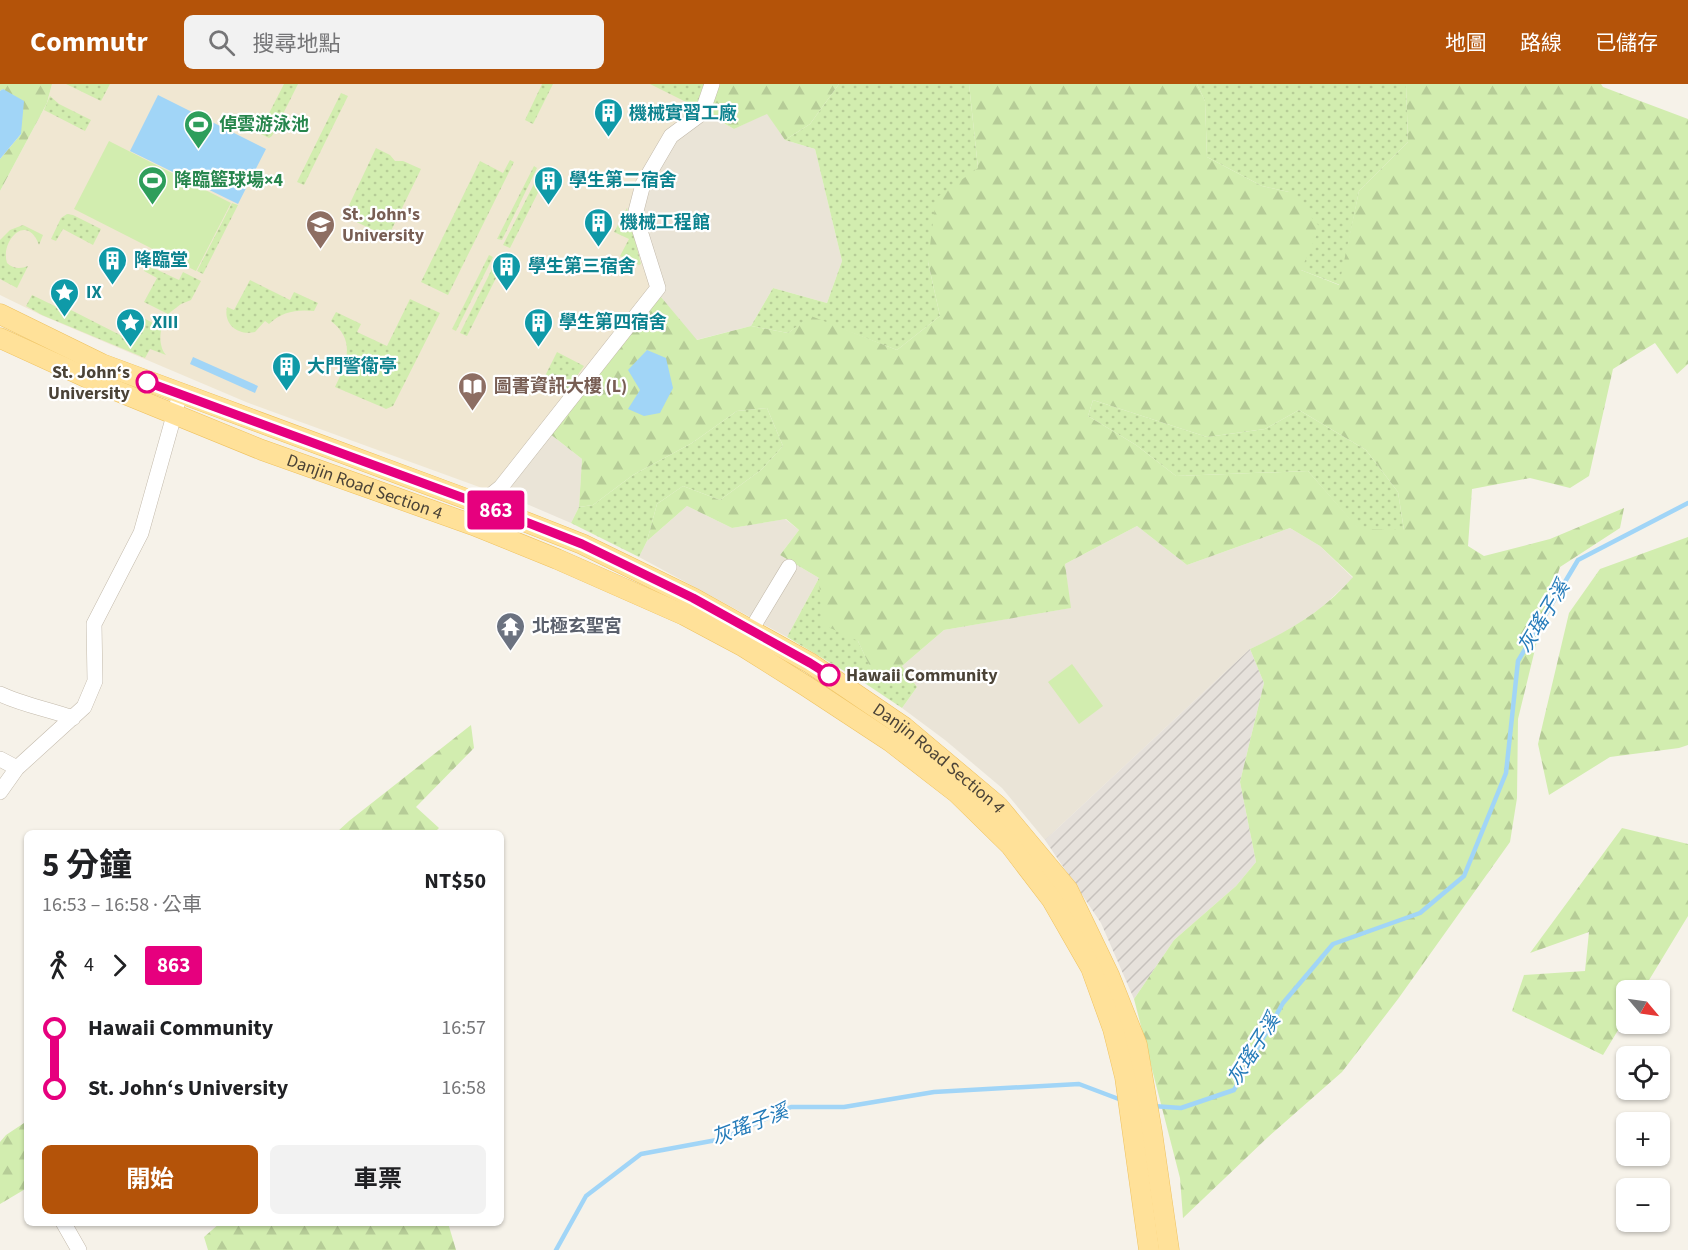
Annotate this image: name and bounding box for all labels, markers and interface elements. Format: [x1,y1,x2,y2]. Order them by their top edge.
search box [184,15,604,69]
text: Commutr [30,22,148,62]
icon: search [205,26,238,59]
text: 搜尋地點 [253,28,341,60]
text: 地圖 [1445,28,1487,58]
text: 路線 [1520,28,1562,58]
text: 已儲存 [1595,28,1658,58]
building icon: 機械實習工廠 [592,97,624,139]
place label: 機械實習工廠 [629,101,737,126]
sports icon: 倬雲游泳池 [182,108,214,150]
place label: 倬雲游泳池 [219,112,309,137]
sports icon: 降臨籃球場×4 [137,164,169,206]
building icon: 學生第二宿舍 [532,164,564,206]
place label: 降臨籃球場×4 [174,168,284,193]
place label: 學生第二宿舍 [569,168,677,193]
place label: St. John's University [342,202,425,248]
building icon: 機械工程館 [583,206,615,248]
school or university icon: St. John's University [305,208,337,250]
place label: 機械工程館 [620,210,710,235]
building icon: 降臨堂 [97,244,129,286]
place label: 降臨堂 [134,248,188,273]
building icon: 學生第三宿舍 [491,250,523,292]
place label: 學生第三宿舍 [528,254,636,279]
place icon: IX [49,276,81,318]
place label: IX [86,280,102,305]
place icon: XIII [115,306,147,348]
building icon: 學生第四宿舍 [522,306,554,348]
place label: XIII [152,310,178,335]
place label: 學生第四宿舍 [559,310,667,335]
building icon: 大門警衛亭 [270,350,302,392]
place label: 大門警衛亭 [307,354,397,379]
place label: St. John‘s University [48,360,131,406]
library icon: 圖書資訊大樓 (L) [457,370,489,412]
marker: St. John‘s University [136,371,158,393]
place label: 圖書資訊大樓 (L) [494,374,627,399]
street label: Danjin Road Section 4 [283,447,446,526]
line badge: 863 [462,490,530,530]
text: 863 [479,495,513,525]
water label: 灰瑤子溪 [1511,573,1578,658]
temple icon: 北極玄聖宮 [495,610,527,652]
place label: 北極玄聖宮 [532,614,622,639]
place label: Hawaii Community [846,663,998,688]
marker: Hawaii Community [818,664,840,686]
street label: Danjin Road Section 4 [868,697,1011,819]
text: 5 分鐘 [42,842,132,889]
text: NT$50 [424,865,486,897]
text: 16:53 – 16:58 · 公車 [42,891,202,919]
icon: walk [42,949,75,982]
icon: forward [103,949,136,982]
text: 863 [157,950,190,980]
text: 4 [84,951,94,979]
north arrow [1616,980,1670,1034]
map controls [1616,980,1670,1232]
water label: 灰瑤子溪 [1221,1006,1289,1091]
text: Hawaii Community [88,1012,273,1044]
text: 16:57 [441,1014,486,1042]
button: locate [1616,1046,1670,1100]
text: St. John‘s University [88,1072,288,1104]
text: 16:58 [441,1074,486,1102]
water label: 灰瑤子溪 [708,1097,795,1152]
button: + [1616,1112,1670,1166]
button: 開始 [42,1145,258,1214]
button: 車票 [270,1145,486,1214]
button: − [1616,1178,1670,1232]

